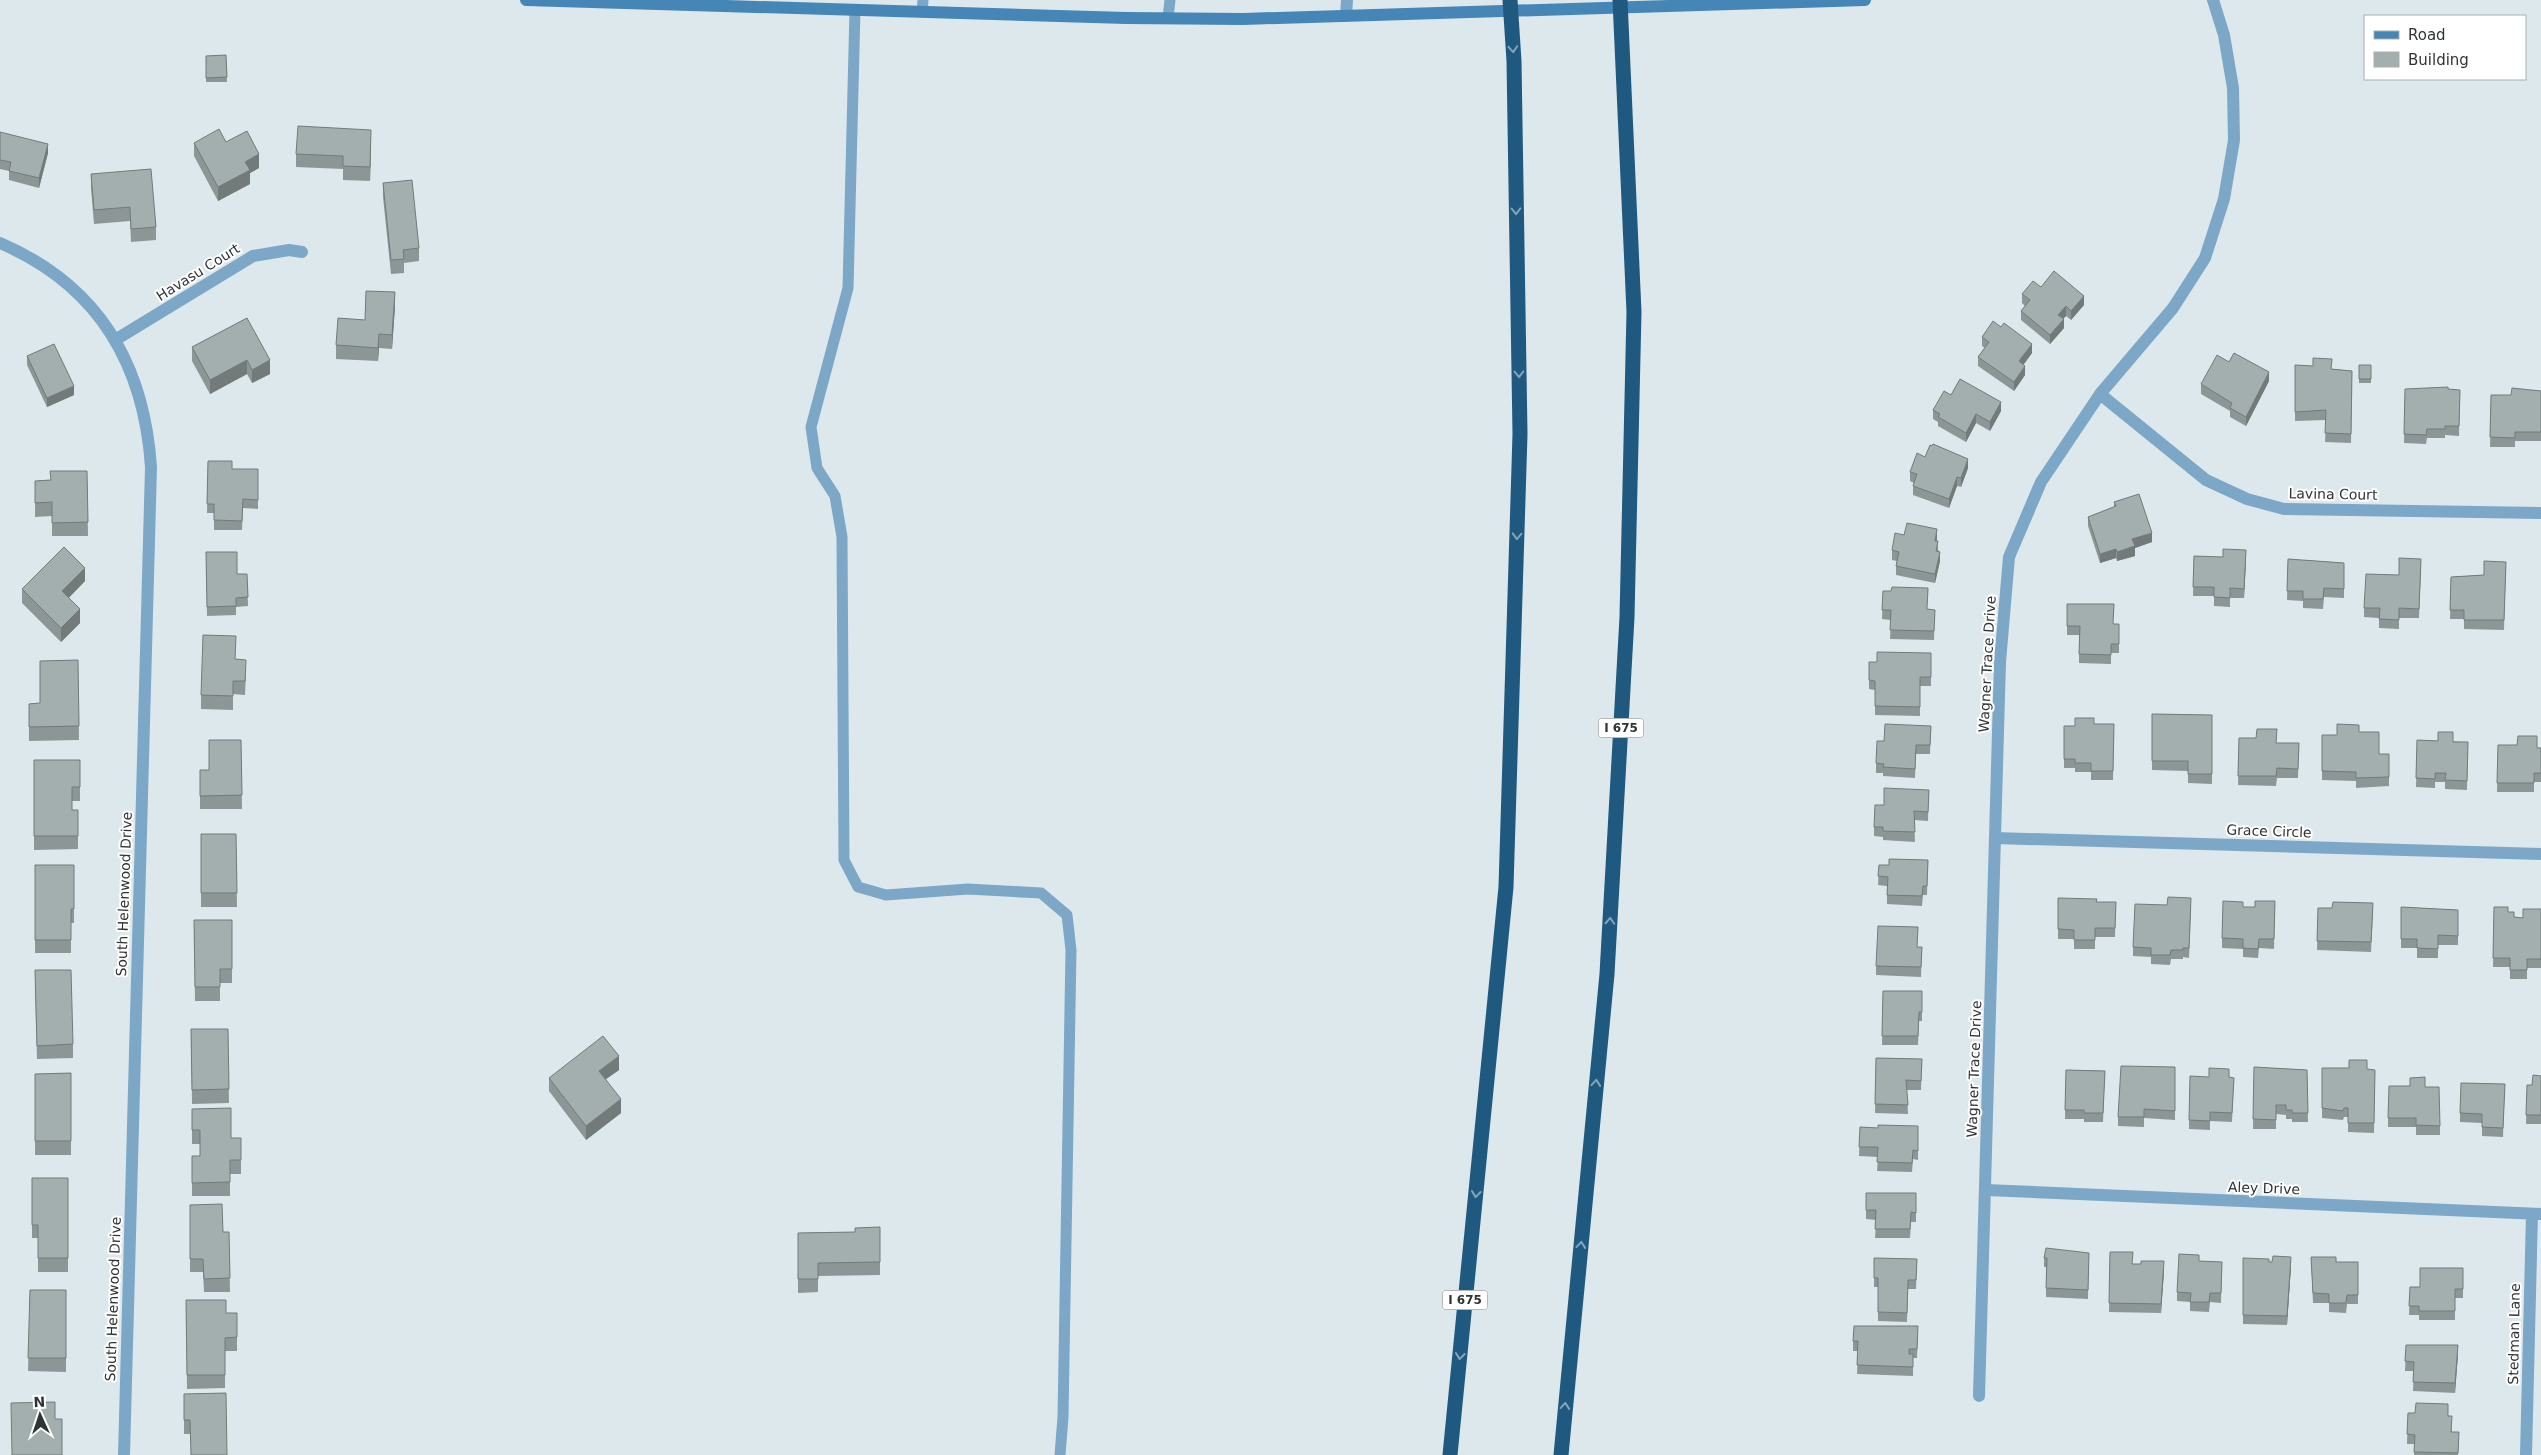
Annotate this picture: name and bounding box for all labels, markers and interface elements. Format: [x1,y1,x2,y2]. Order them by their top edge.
legend [2364,15,2526,80]
text: Road [2408,26,2446,44]
one-way arrow [1508,45,1519,53]
text: Building [2408,51,2469,69]
one-way arrow [1511,208,1521,215]
street label: Havasu Court [153,240,243,304]
one-way arrow [1514,370,1524,378]
street label: Lavina Court [2288,485,2378,503]
one-way arrow [1511,532,1522,540]
street label: Wagner Trace Drive [1975,595,1999,733]
road number: I 675 [1598,718,1644,738]
street label: South Helenwood Drive [113,811,135,977]
street label: Grace Circle [2226,822,2312,840]
one-way arrow [1604,917,1615,925]
street label: Wagner Trace Drive [1964,1000,1984,1138]
one-way arrow [1590,1079,1601,1087]
street label: Aley Drive [2228,1179,2300,1197]
one-way arrow [1471,1190,1482,1198]
street label: South Helenwood Drive [102,1216,124,1382]
one-way arrow [1575,1240,1586,1248]
street label: Stedman Lane [2505,1283,2523,1385]
road number: I 675 [1442,1290,1488,1310]
one-way arrow [1455,1352,1466,1360]
north arrow [15,1390,65,1440]
text: N [33,1394,46,1410]
one-way arrow [1559,1402,1570,1410]

